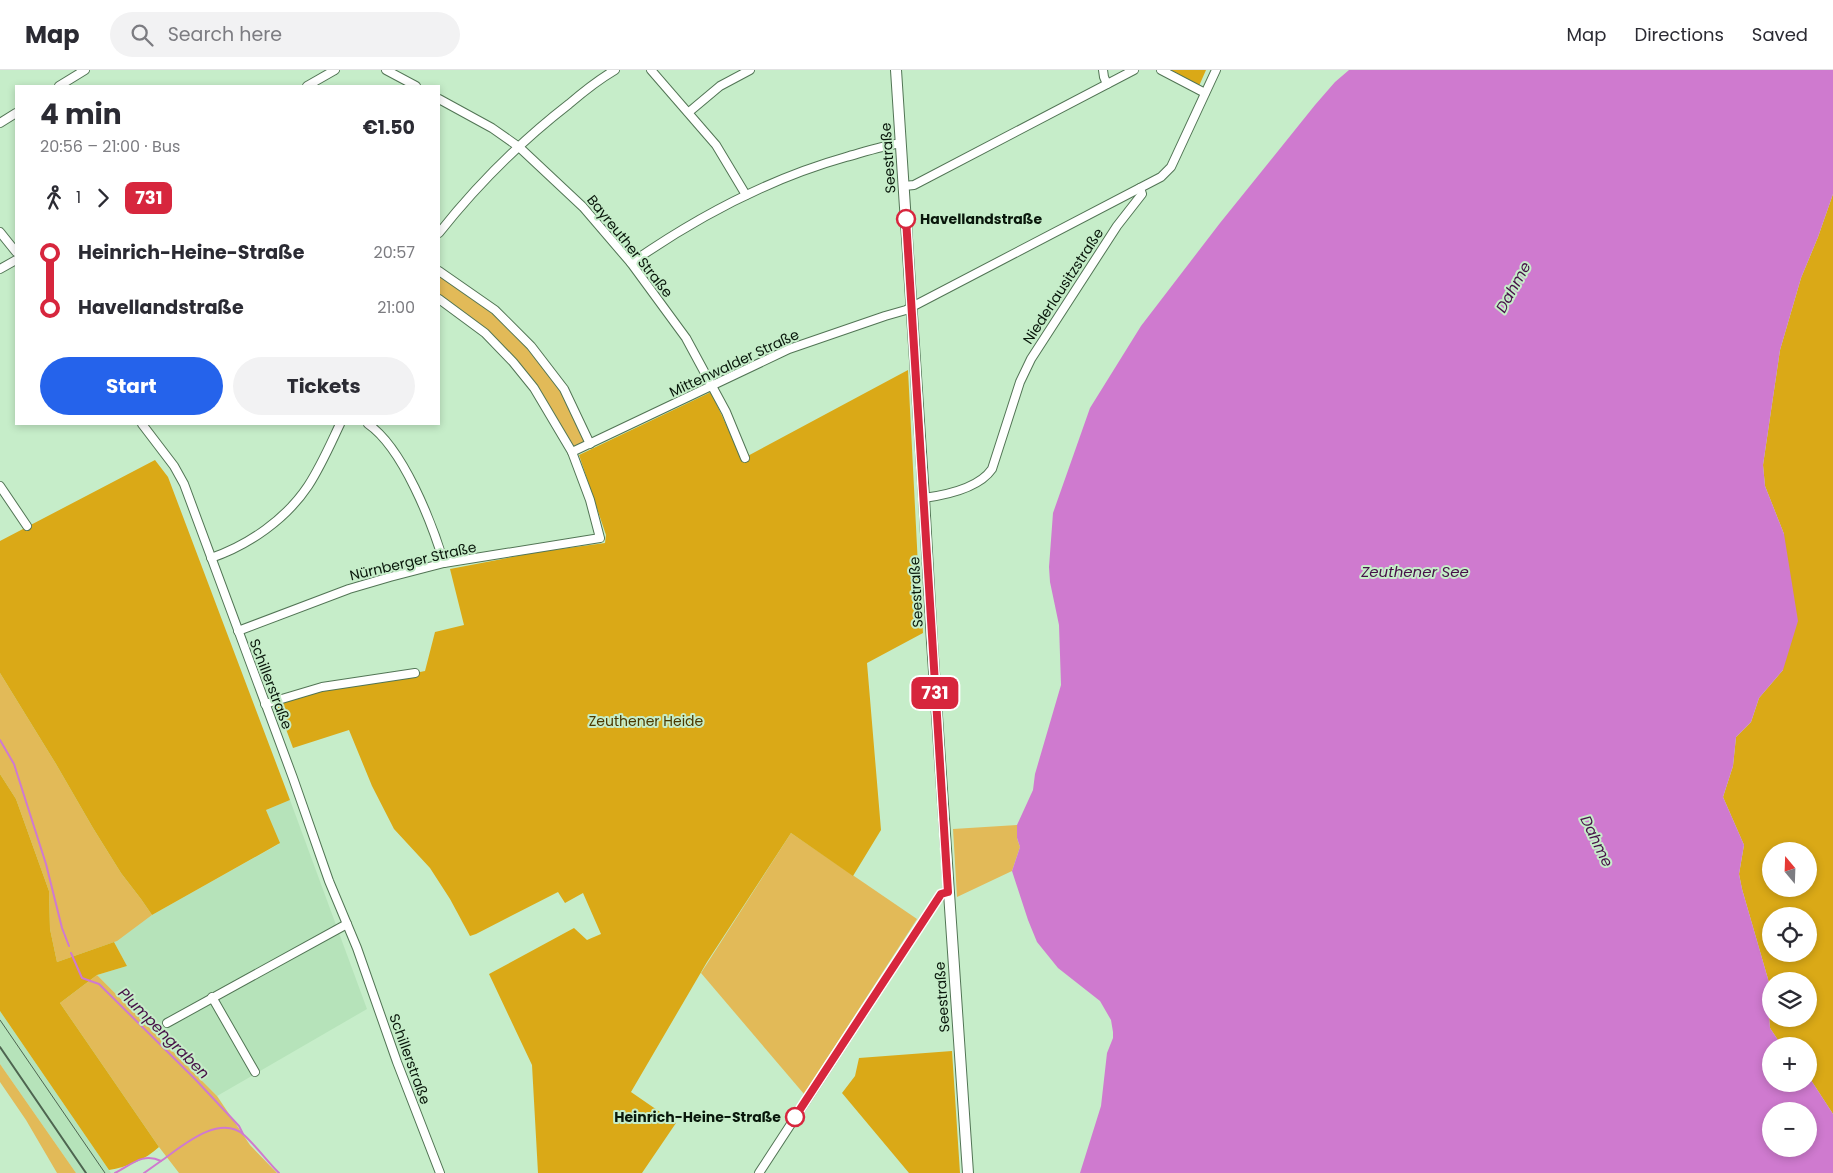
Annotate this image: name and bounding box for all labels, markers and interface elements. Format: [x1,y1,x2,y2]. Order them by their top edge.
search box [110,12,460,57]
text: Map [25,18,80,51]
icon: search [128,21,156,49]
text: Search here [168,21,282,48]
text: Map [1567,22,1606,47]
text: Directions [1634,22,1724,47]
text: Saved [1752,22,1808,47]
text: 4 min [40,95,122,134]
text: €1.50 [363,114,415,141]
street label: Seestraße [876,122,900,194]
text: 20:56 – 21:00 · Bus [40,135,180,158]
icon: walk [40,184,68,212]
icon: forward [89,184,117,212]
text: 731 [135,185,162,210]
text: 1 [76,186,81,209]
street label: Bayreuther Straße [582,190,678,302]
marker: Havellandstraße [896,209,916,229]
place label: Havellandstraße [920,209,1042,229]
street label: Niederlausitzstraße [1018,224,1108,348]
text: Heinrich-Heine-Straße [78,239,304,266]
text: 20:57 [374,241,415,264]
water label: Dahme [1490,258,1536,316]
text: Havellandstraße [78,294,244,321]
text: 21:00 [377,296,415,319]
street label: Mittenwalder Straße [666,324,802,402]
button: Start [40,357,223,415]
button: Tickets [233,357,415,415]
street label: Nürnberger Straße [348,537,479,585]
street label: Seestraße [904,556,928,628]
water label: Zeuthener See [1360,561,1469,582]
street label: Schillerstraße [245,636,298,732]
line badge: 731 [906,677,964,709]
text: 731 [921,680,949,705]
park label: Zeuthener Heide [589,711,704,731]
water label: Dahme [1575,812,1619,870]
north arrow [1762,842,1818,898]
map controls [1762,842,1817,1157]
button: locate [1762,907,1817,962]
street label: Seestraße [930,961,954,1033]
button: layers [1762,972,1817,1027]
water label: Plumpengraben [114,983,214,1083]
street label: Schillerstraße [384,1011,436,1107]
button: + [1762,1037,1817,1092]
button: − [1762,1102,1817,1157]
place label: Heinrich-Heine-Straße [614,1107,781,1127]
marker: Heinrich-Heine-Straße [785,1107,805,1127]

